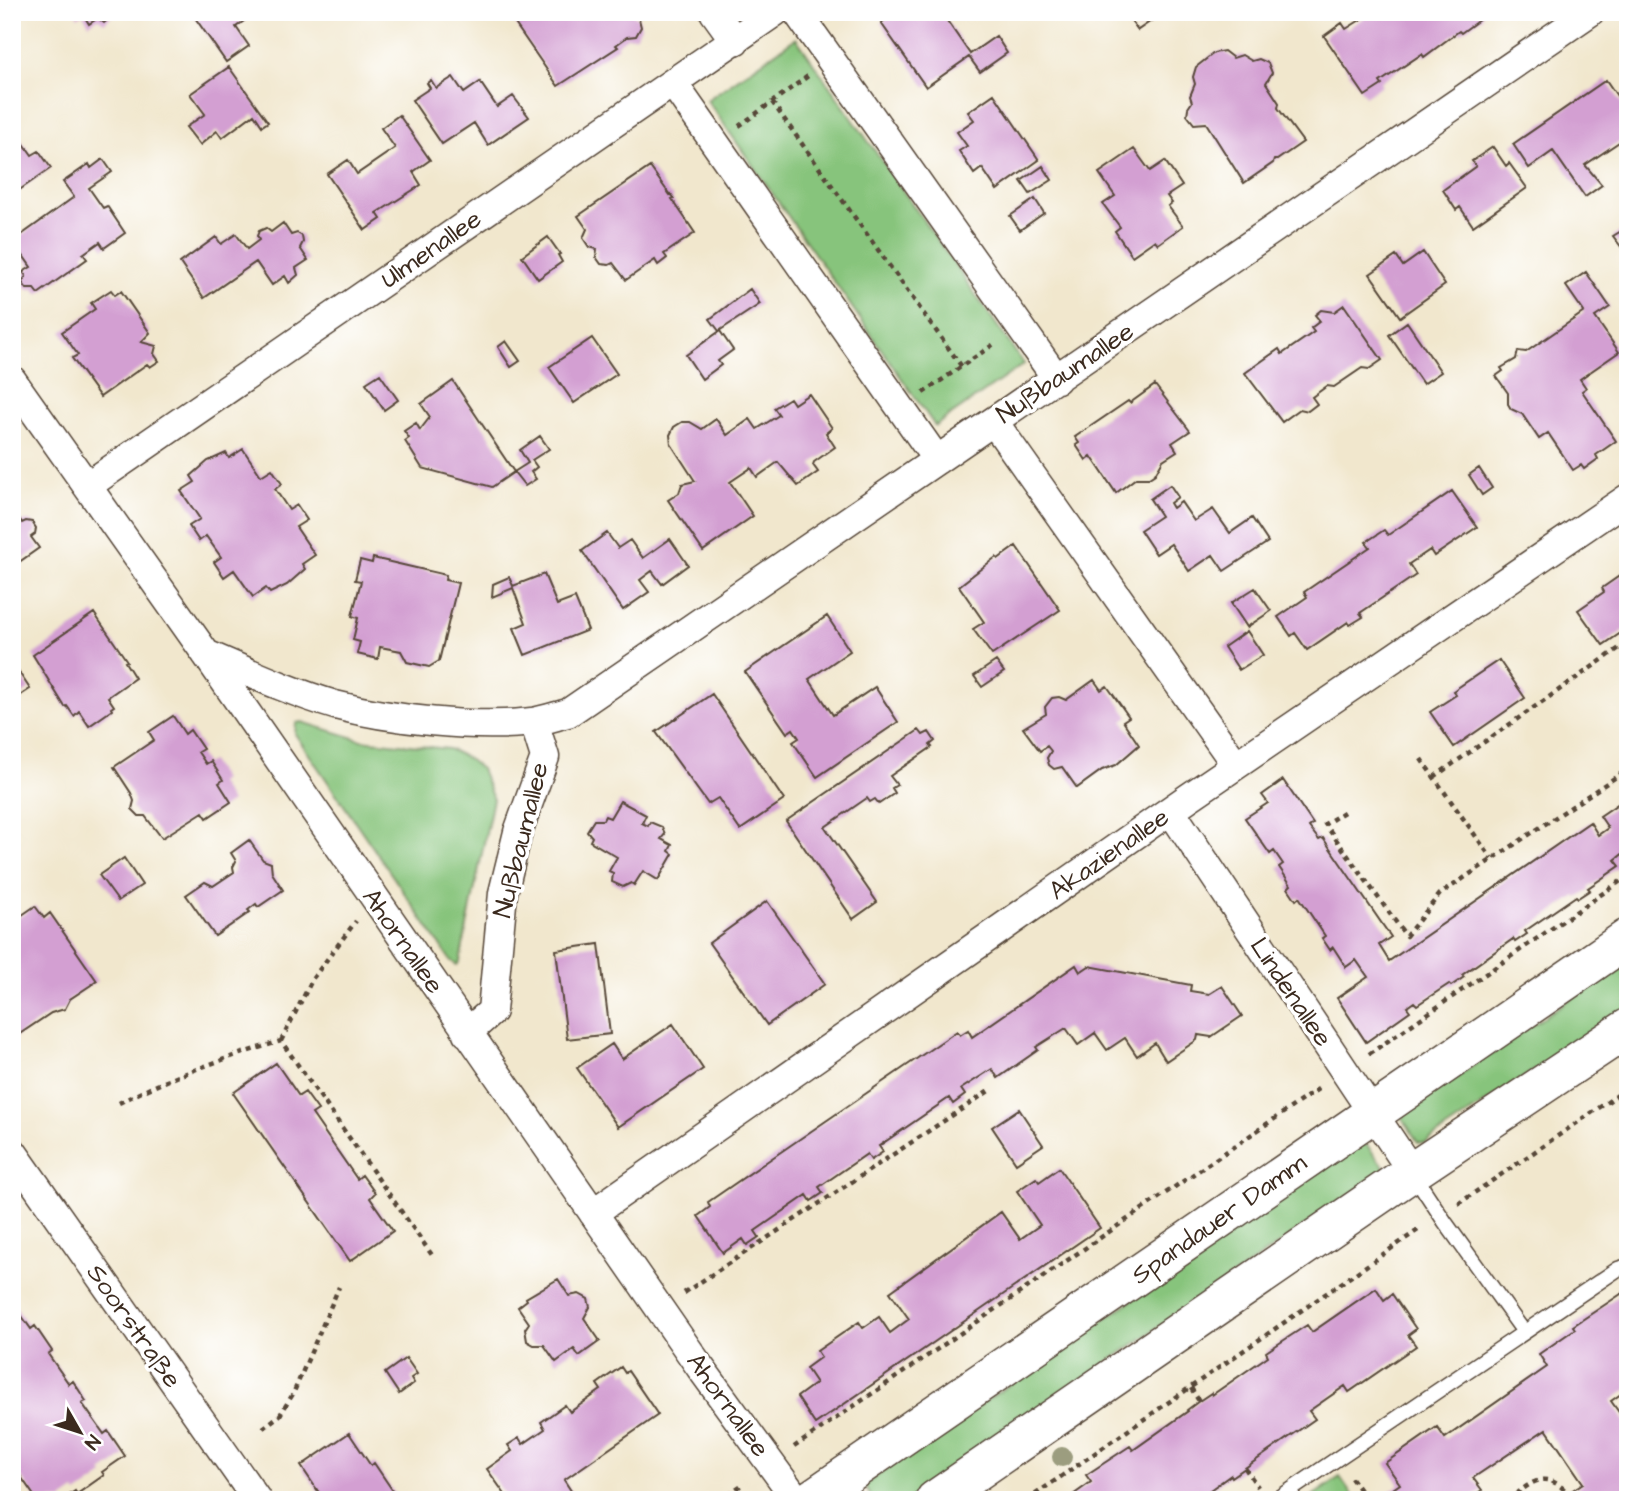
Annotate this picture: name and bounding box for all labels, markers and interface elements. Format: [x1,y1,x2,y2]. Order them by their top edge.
street label: Ulmenallee [373,201,489,297]
street label: Nußbaumallee [989,314,1141,432]
street label: Nußbaumallee [484,759,558,921]
street label: Akazienallee [1042,799,1176,909]
street label: Ahornallee [354,881,452,1001]
street label: Lindenallee [1241,930,1341,1054]
street label: Spandauer Damm [1124,1145,1315,1293]
street label: Soorstraße [78,1257,190,1395]
street label: Ahornallee [678,1345,778,1465]
north arrow [46,1396,116,1466]
text: N [78,1429,106,1455]

